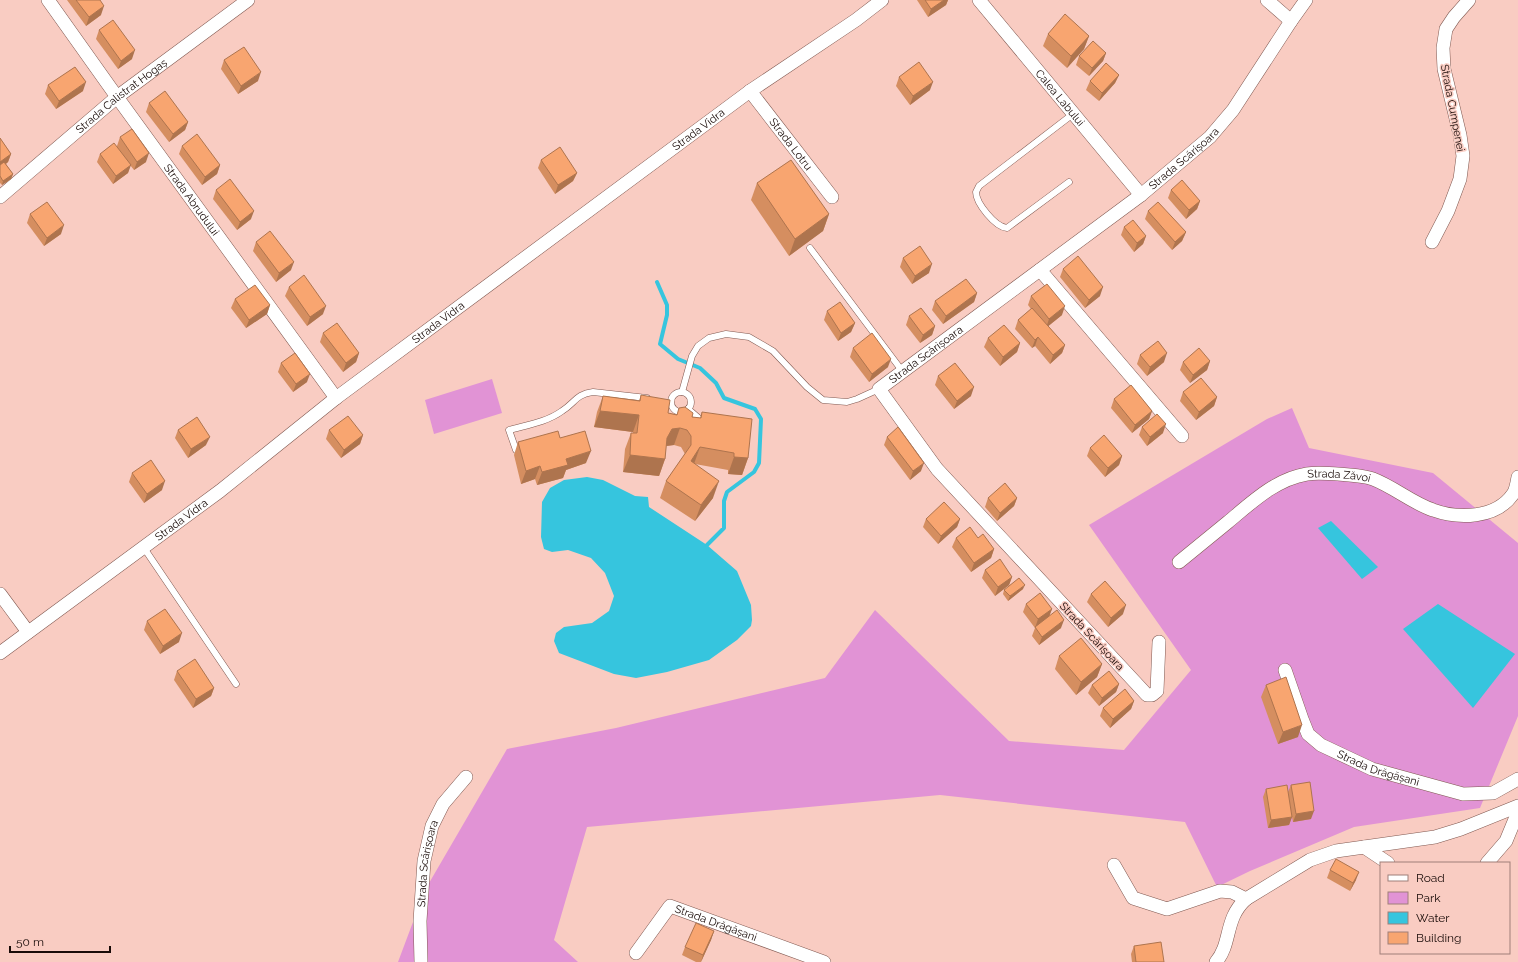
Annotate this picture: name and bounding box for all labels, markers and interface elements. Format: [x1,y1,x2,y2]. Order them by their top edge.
street label: Strada Calistrat Hogaș [73,56,170,136]
street label: Strada Cumpenei [1438,63,1467,153]
street label: Calea Labului [1033,67,1087,129]
street label: Strada Vidra [670,106,727,153]
street label: Strada Lotru [766,116,815,173]
street label: Strada Scărișoara [1146,125,1222,193]
street label: Strada Abrudului [161,162,222,238]
street label: Strada Vidra [410,299,467,346]
street label: Strada Scărișoara [887,323,966,386]
street label: Strada Zăvoi [1307,467,1372,485]
street label: Strada Vidra [153,496,210,544]
street label: Strada Scărișoara [1057,600,1127,673]
street label: Strada Drăgășani [1335,748,1421,789]
street label: Strada Scărișoara [415,818,441,908]
legend [1380,862,1510,954]
text: Road [1416,871,1445,885]
text: Park [1416,891,1441,905]
street label: Strada Drăgășani [673,902,759,944]
text: Water [1416,911,1450,925]
scale bar [10,928,110,954]
text: Building [1416,931,1462,945]
text: 50 m [16,935,44,949]

